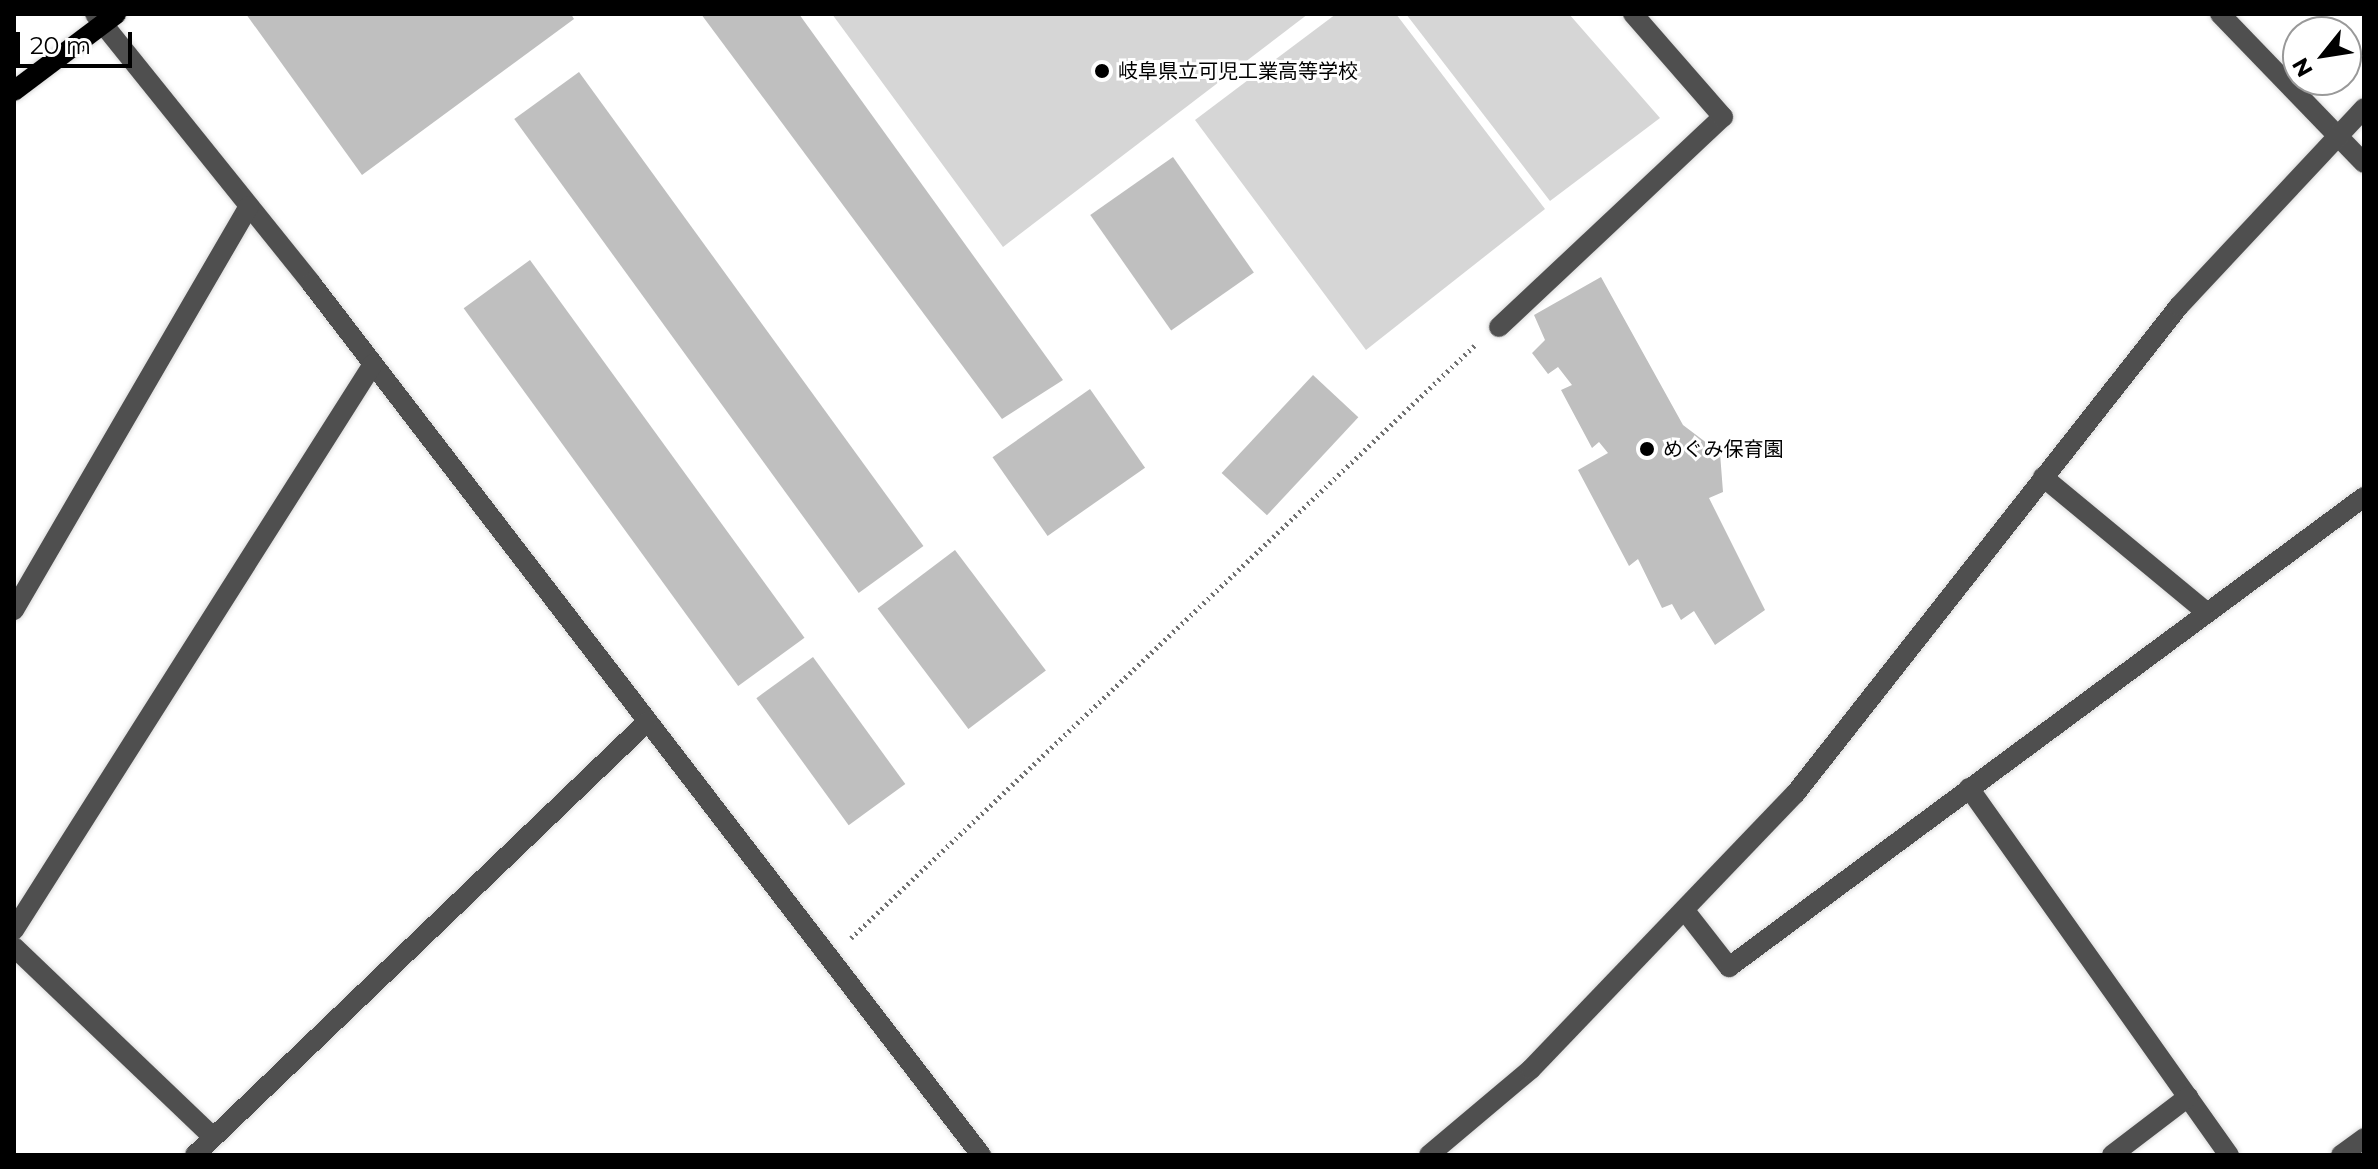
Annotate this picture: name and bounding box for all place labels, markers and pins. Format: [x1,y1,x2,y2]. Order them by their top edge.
place label: 岐阜県立可児工業高等学校 [1118,59,1358,83]
marker: 岐阜県立可児工業高等学校 [1093,62,1111,80]
place label: めぐみ保育園 [1663,437,1783,461]
marker: めぐみ保育園 [1638,440,1656,458]

